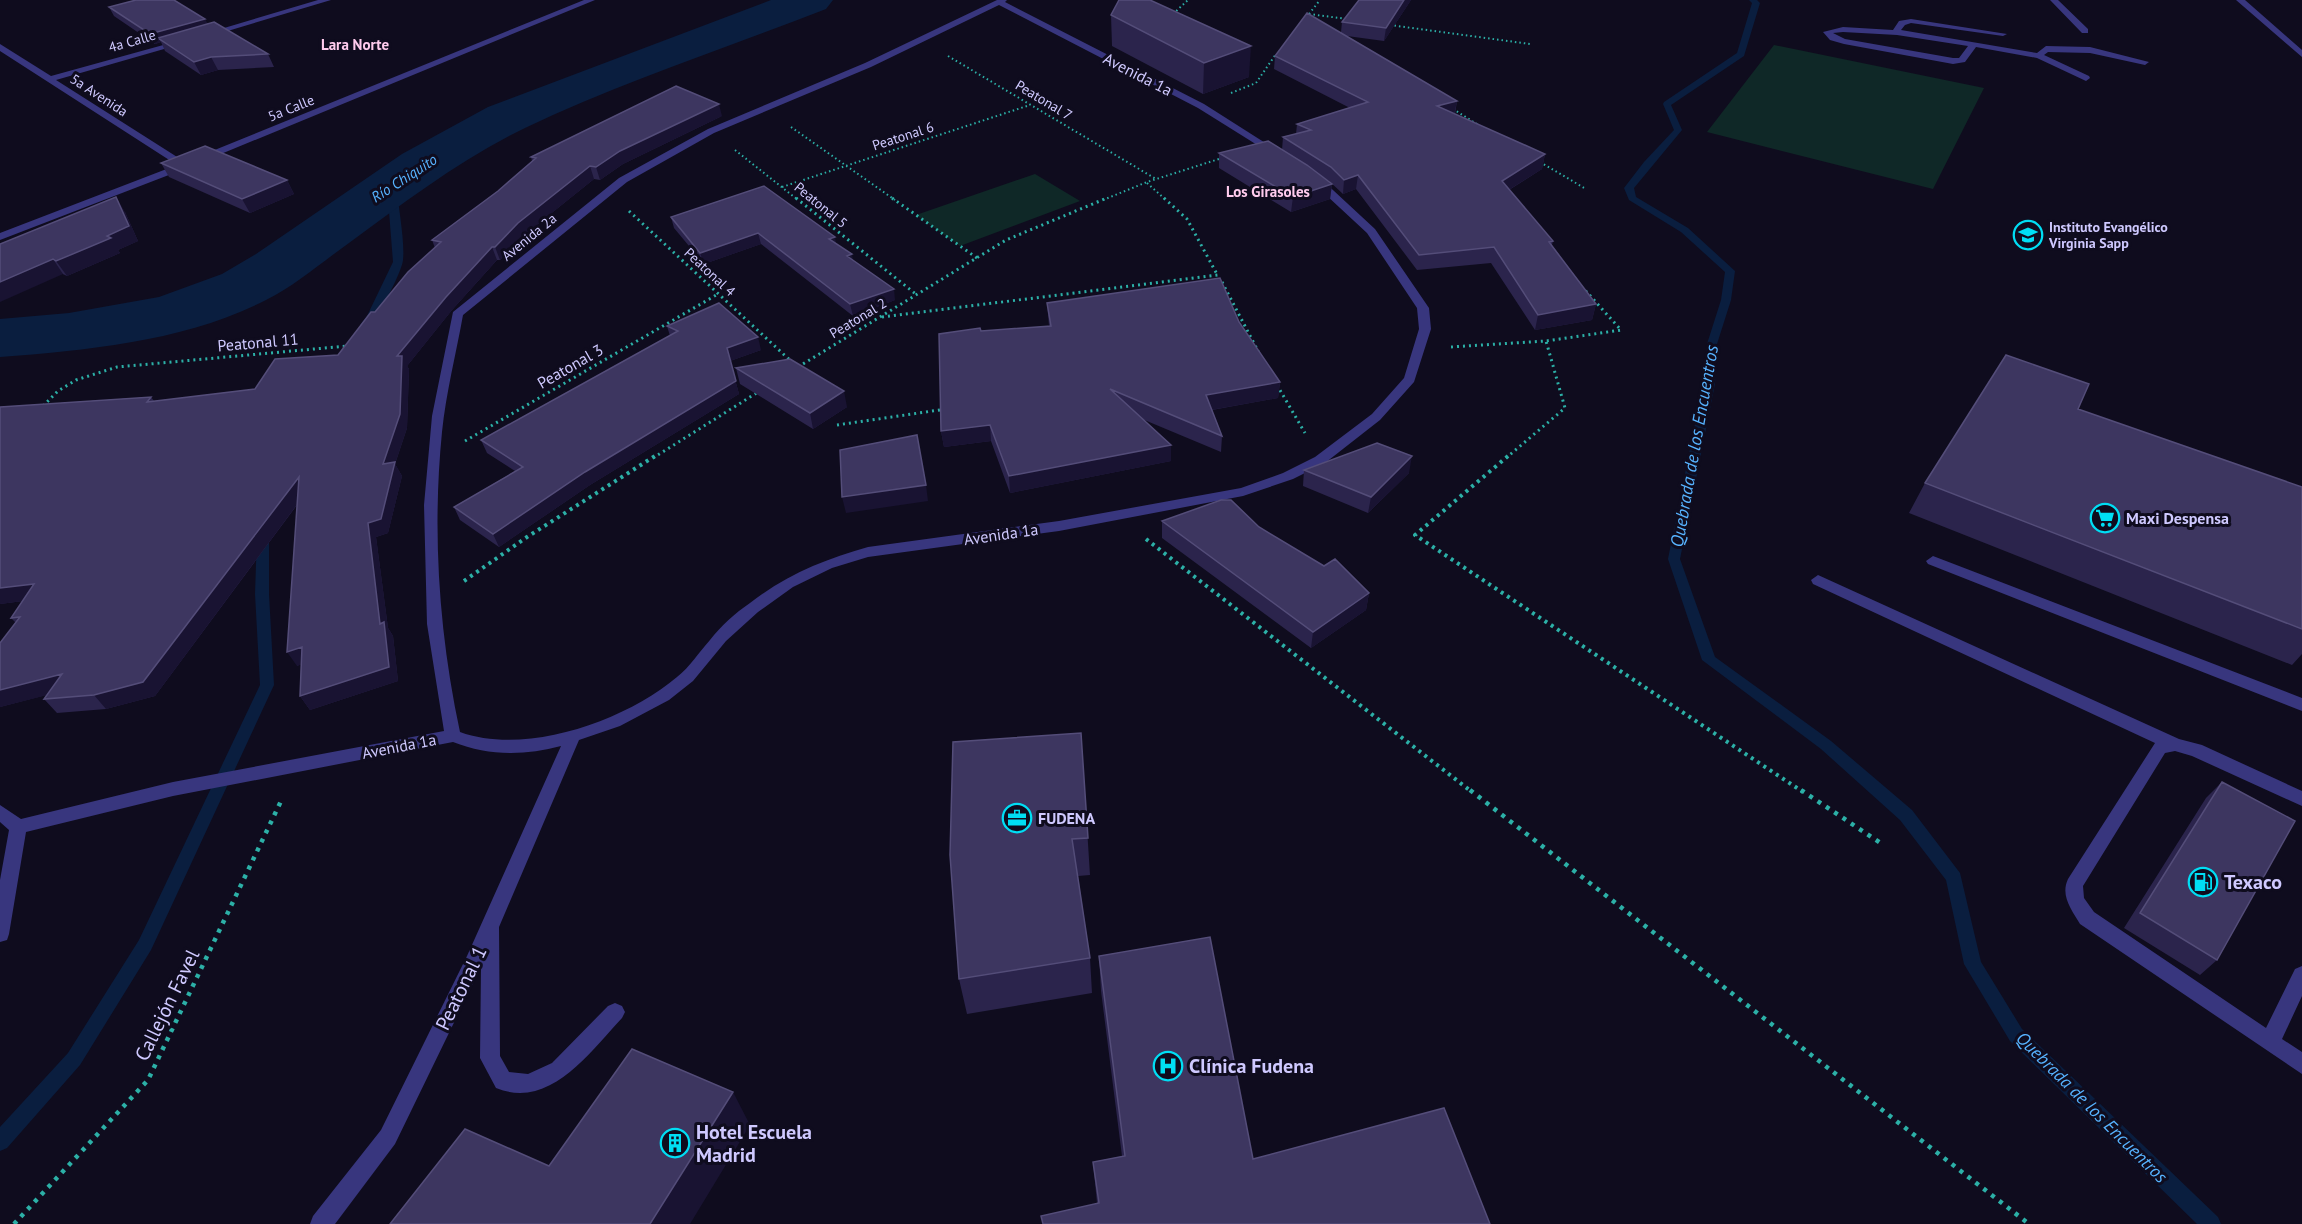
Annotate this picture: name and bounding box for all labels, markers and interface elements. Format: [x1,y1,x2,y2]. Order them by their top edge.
street label: 4a Calle [106,26,158,56]
district label: Lara Norte [321,35,389,54]
street label: Avenida 1a [1100,48,1176,100]
street label: 5a Avenida [67,70,131,120]
street label: Peatonal 7 [1012,76,1076,124]
street label: 5a Calle [265,91,317,125]
street label: Peatonal 6 [870,118,936,154]
water label: Río Chiquito [367,150,441,206]
street label: Peatonal 5 [791,178,851,232]
district label: Los Girasoles [1226,182,1310,201]
street label: Avenida 2a [498,209,560,265]
place label: Instituto Evangélico Virginia Sapp [2048,218,2168,252]
school or university icon: Instituto Evangélico Virginia Sapp [2012,219,2044,251]
street label: Peatonal 4 [681,244,740,300]
street label: Peatonal 2 [826,294,890,342]
street label: Peatonal 11 [217,328,299,356]
street label: Peatonal 3 [534,339,606,393]
water label: Quebrada de los Encuentros [1665,342,1723,549]
supermarket icon: Maxi Despensa [2089,502,2121,534]
place label: Maxi Despensa [2126,508,2229,528]
street label: Avenida 1a [962,519,1040,549]
street label: Avenida 1a [360,729,438,763]
office icon: FUDENA [1001,802,1033,834]
place label: FUDENA [1038,808,1095,828]
fuel station icon: Texaco [2187,866,2219,898]
place label: Texaco [2224,869,2282,895]
street label: Peatonal 1 [429,942,493,1034]
street label: Callejón Favel [129,945,205,1065]
water label: Quebrada de los Encuentros [2011,1026,2173,1188]
hospital icon: Clínica Fudena [1152,1050,1184,1082]
place label: Clínica Fudena [1189,1053,1314,1079]
place label: Hotel Escuela Madrid [696,1119,812,1168]
building icon: Hotel Escuela Madrid [659,1127,691,1159]

